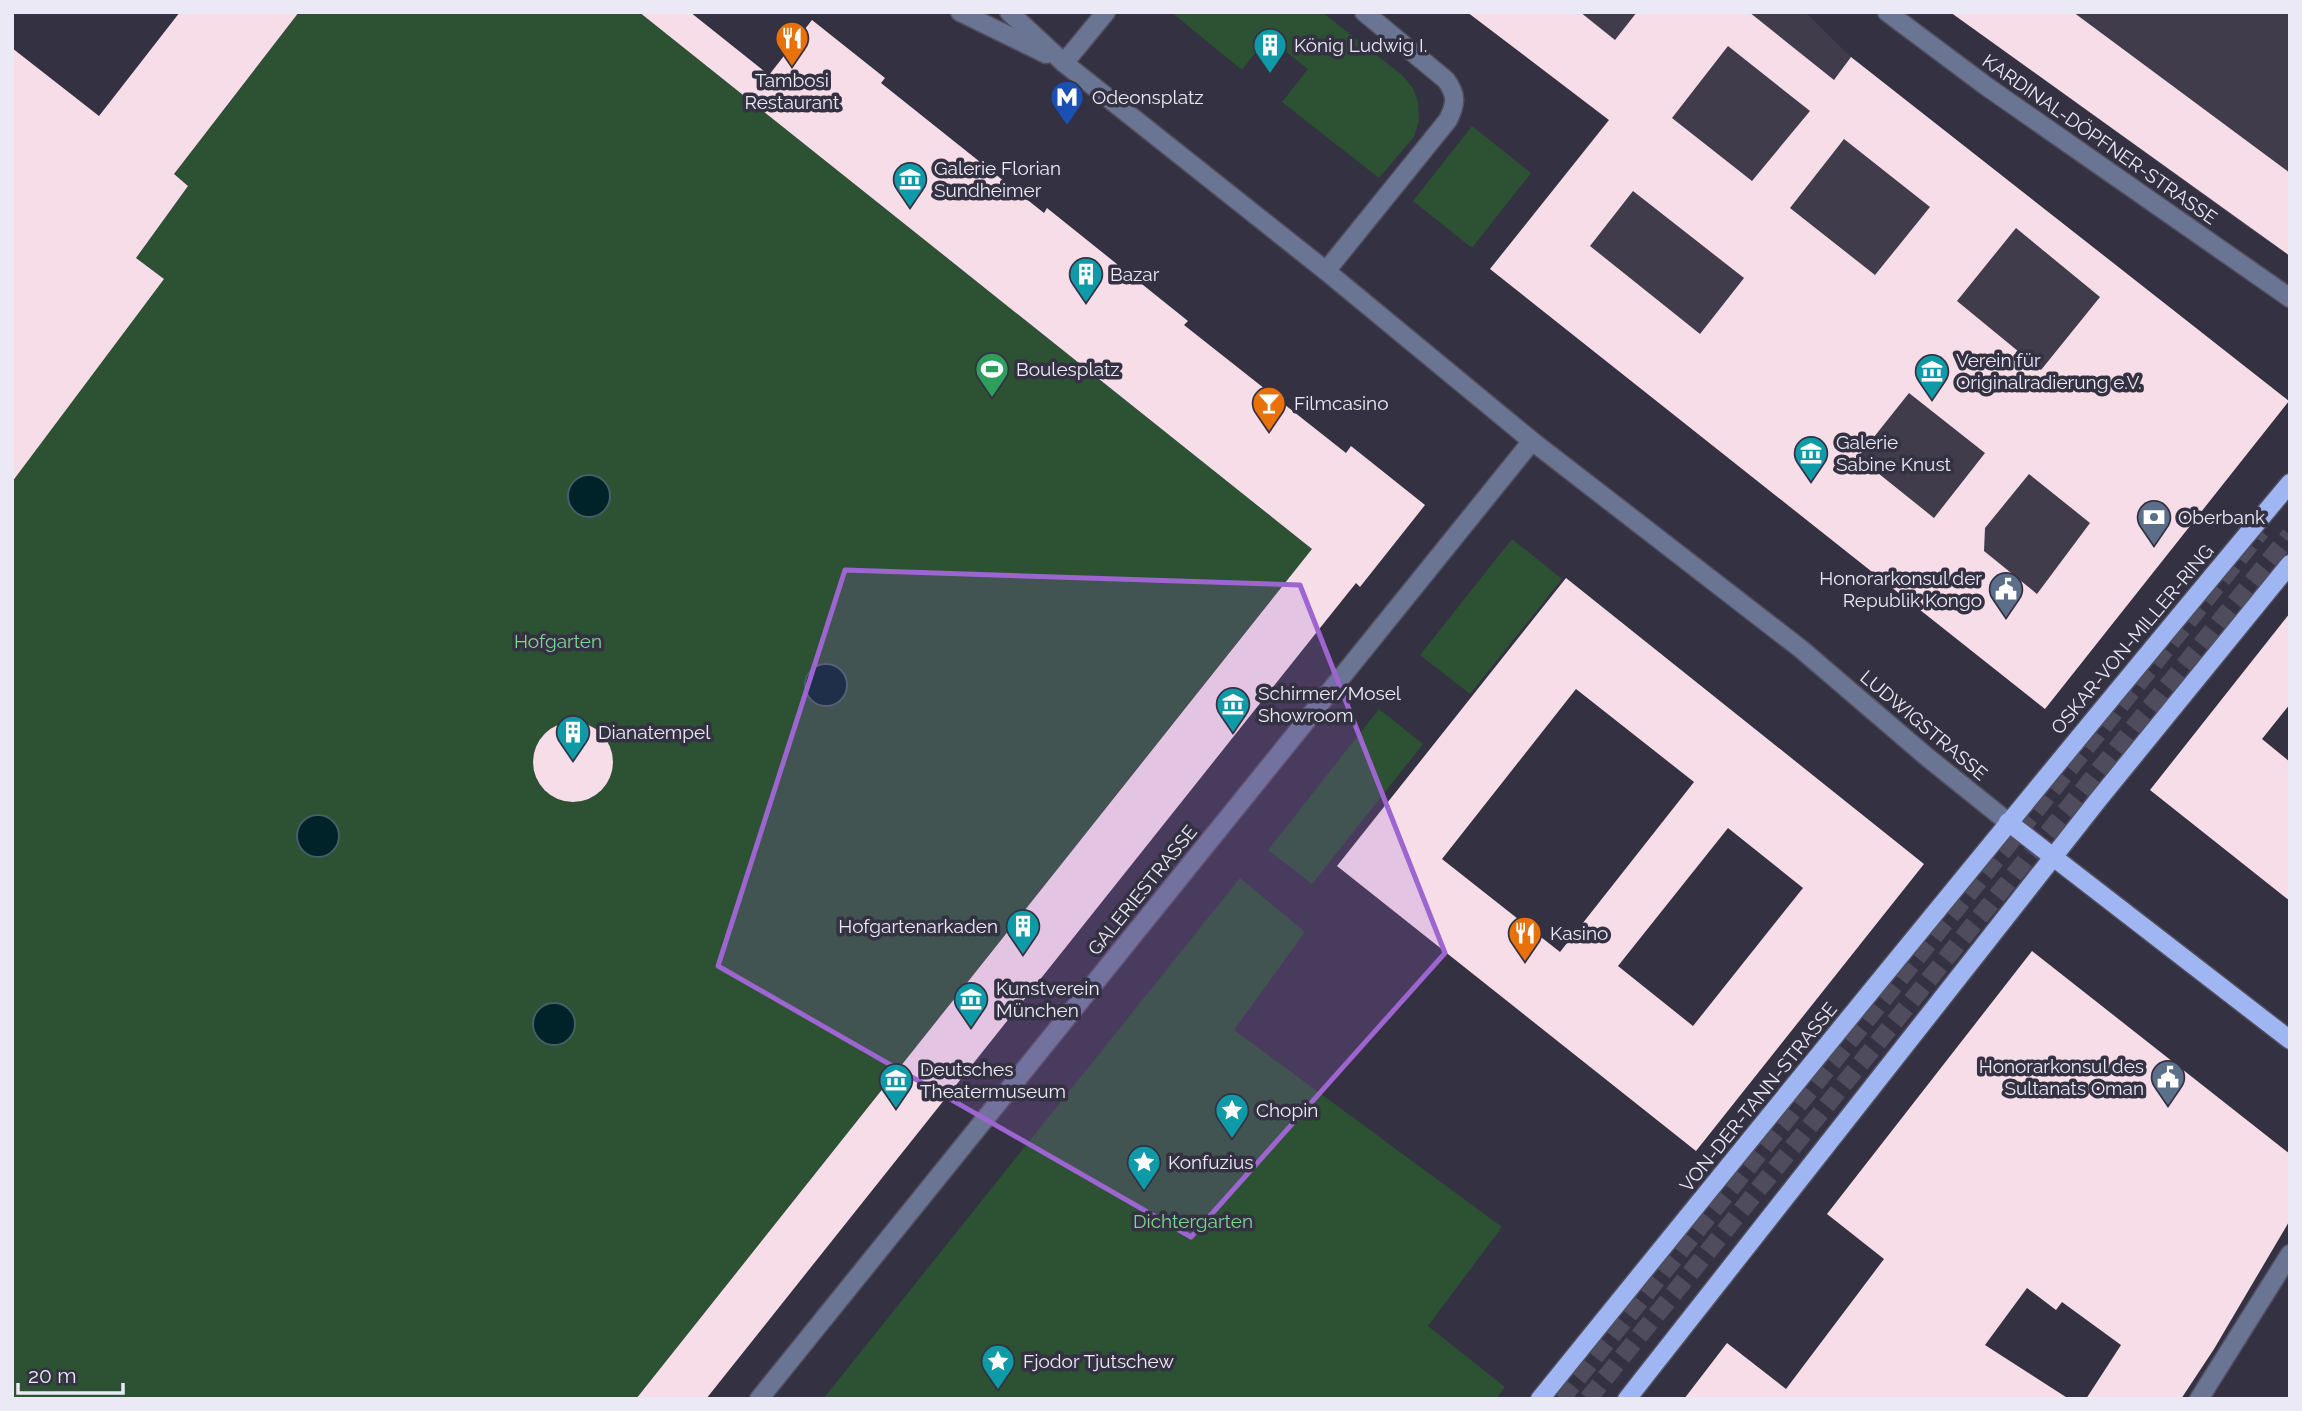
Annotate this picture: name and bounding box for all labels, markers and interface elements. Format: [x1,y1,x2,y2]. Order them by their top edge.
restaurant icon: Tambosi Restaurant [773,19,811,68]
building icon: König Ludwig I. [1251,26,1289,75]
place label: König Ludwig I. [1294,34,1427,56]
street label: KARDINAL-DÖPFNER-STRASSE [1978,49,2222,229]
place label: Tambosi Restaurant [745,69,840,113]
metro station icon: Odeonsplatz [1048,78,1086,127]
place label: Odeonsplatz [1092,86,1204,108]
place label: Galerie Florian Sundheimer [934,157,1061,201]
museum icon: Galerie Florian Sundheimer [891,160,929,209]
building icon: Bazar [1067,255,1105,304]
place label: Bazar [1110,263,1160,285]
place label: Verein für Originalradierung e.V. [1956,349,2142,393]
sports icon: Boulesplatz [973,350,1011,399]
museum icon: Verein für Originalradierung e.V. [1913,352,1951,401]
place label: Boulesplatz [1016,358,1120,380]
bar icon: Filmcasino [1250,384,1288,433]
place label: Filmcasino [1294,392,1388,414]
place label: Galerie Sabine Knust [1836,431,1952,475]
museum icon: Galerie Sabine Knust [1792,434,1830,483]
bank icon: Oberbank [2135,498,2173,547]
place label: Oberbank [2178,506,2265,528]
street label: OSKAR-VON-MILLER-RING [2046,540,2218,738]
place label: Honorarkonsul der Republik Kongo [1819,567,1982,611]
public building icon: Honorarkonsul der Republik Kongo [1987,570,2025,619]
park label: Hofgarten [514,630,602,652]
street label: LUDWIGSTRASSE [1856,666,1992,784]
place label: Schirmer/Mosel Showroom [1258,682,1402,726]
museum icon: Schirmer/Mosel Showroom [1214,685,1252,734]
building icon: Dianatempel [554,713,592,762]
place label: Dianatempel [598,721,711,743]
street label: GALERIESTRASSE [1083,821,1201,959]
building icon: Hofgartenarkaden [1004,907,1042,956]
restaurant icon: Kasino [1506,914,1544,963]
place label: Hofgartenarkaden [838,915,998,937]
place label: Kasino [1550,922,1608,944]
place label: Kunstverein München [996,977,1099,1021]
museum icon: Kunstverein München [952,980,990,1029]
street label: VON-DER-TANN-STRASSE [1675,998,1841,1196]
place label: Honorarkonsul des Sultanats Oman [1979,1055,2144,1099]
place label: Deutsches Theatermuseum [920,1058,1066,1102]
public building icon: Honorarkonsul des Sultanats Oman [2149,1058,2187,1107]
museum icon: Deutsches Theatermuseum [877,1061,915,1110]
place icon: Chopin [1213,1091,1251,1140]
place label: Chopin [1256,1099,1318,1121]
place icon: Konfuzius [1125,1143,1163,1192]
place label: Konfuzius [1168,1151,1253,1173]
park label: Dichtergarten [1133,1210,1253,1232]
place icon: Fjodor Tjutschew [979,1342,1017,1391]
place label: Fjodor Tjutschew [1023,1350,1174,1372]
scale bar [18,1352,122,1396]
text: 20 m [28,1363,76,1388]

